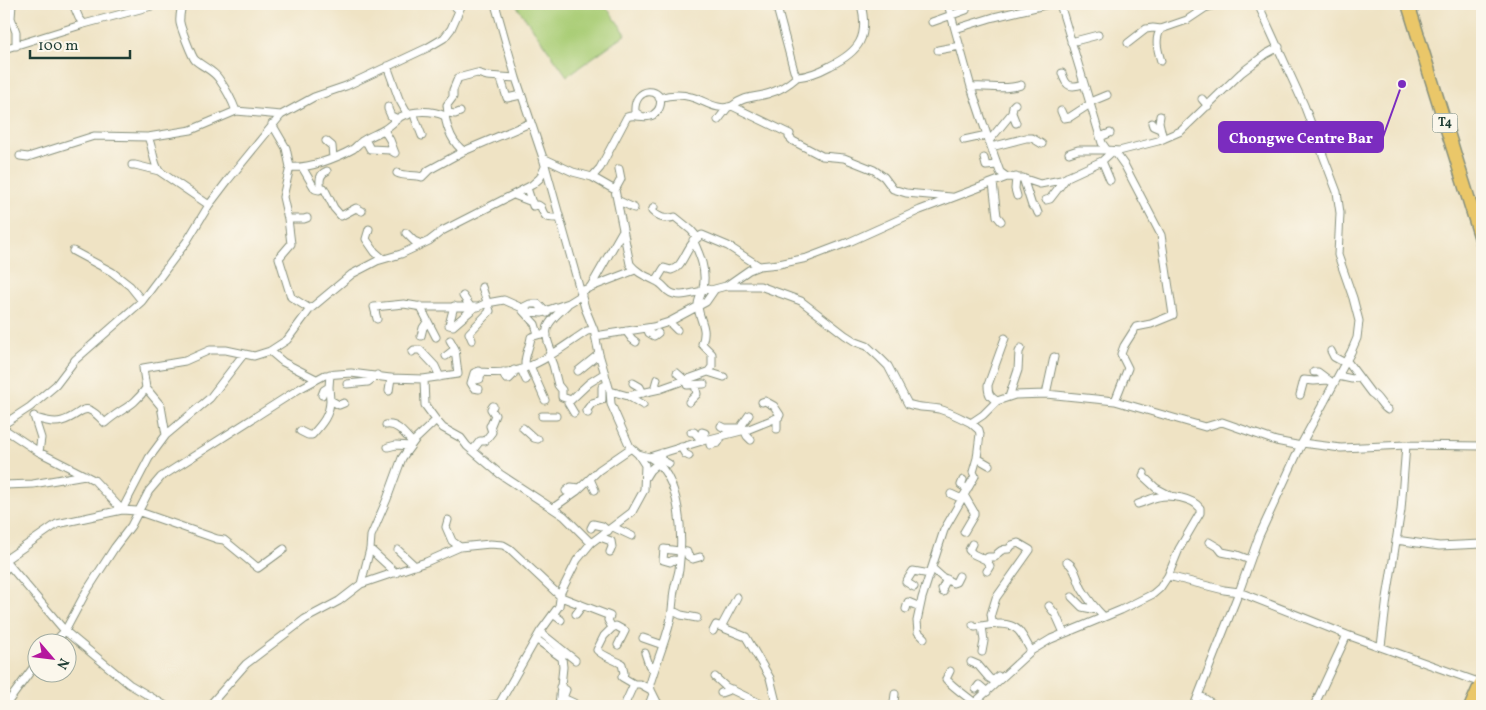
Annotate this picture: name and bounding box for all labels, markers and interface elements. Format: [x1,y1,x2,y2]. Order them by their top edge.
scale bar [30,28,130,60]
text: 100 m [38,36,78,57]
road number: T4 [1432,114,1458,132]
callout: Chongwe Centre Bar [1219,122,1383,152]
text: Chongwe Centre Bar [1229,129,1373,150]
north arrow [28,632,78,682]
text: N [51,654,73,672]

